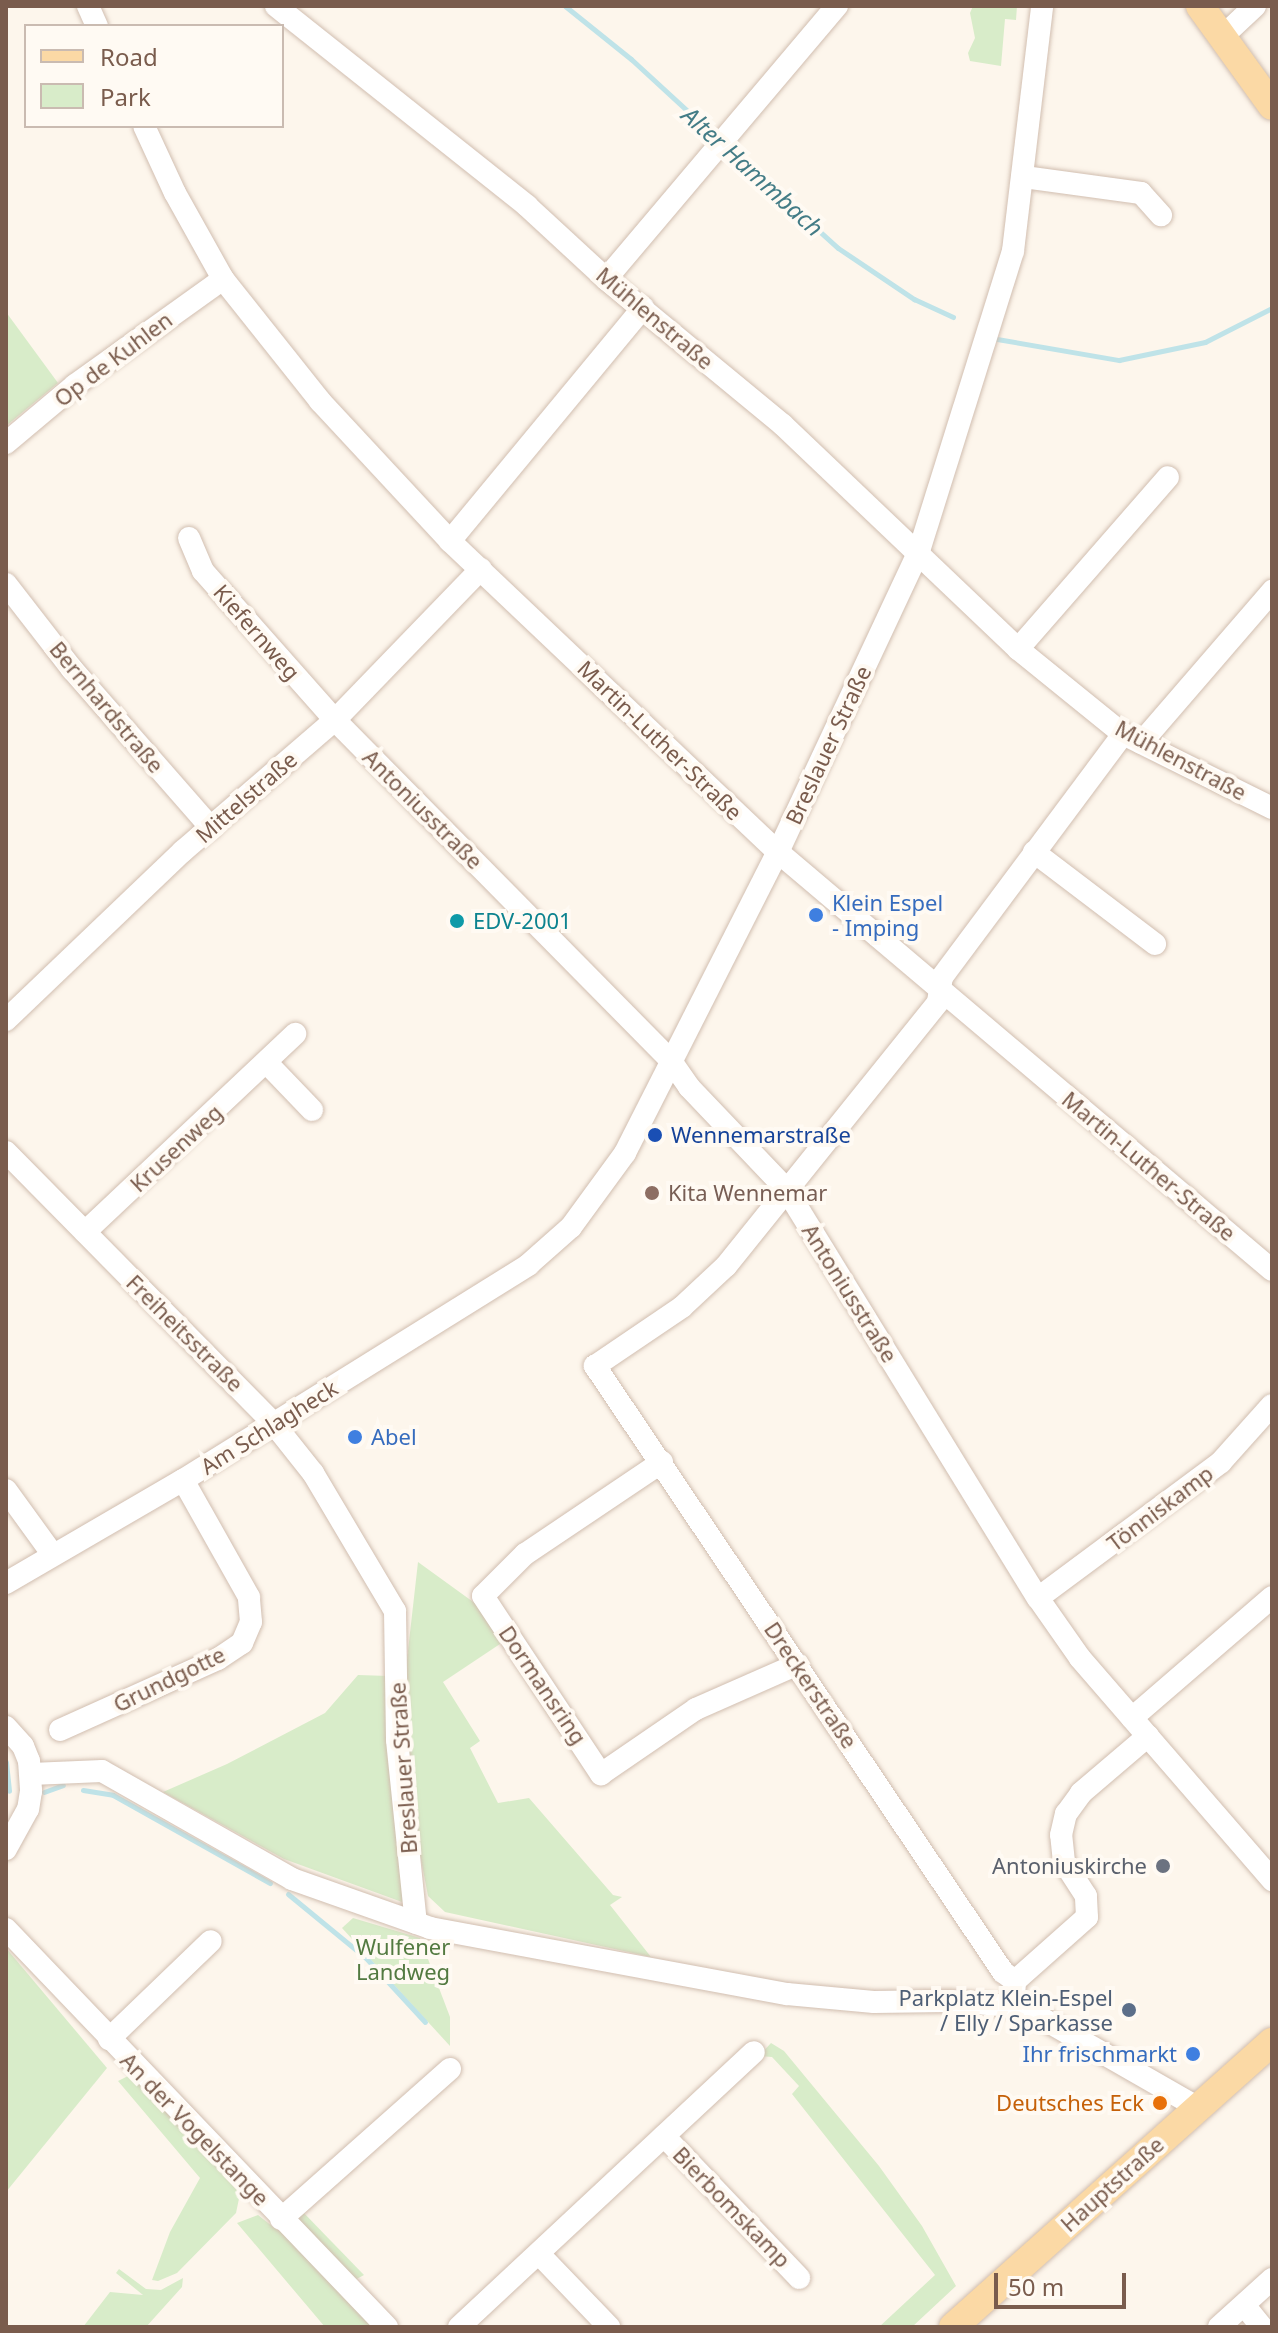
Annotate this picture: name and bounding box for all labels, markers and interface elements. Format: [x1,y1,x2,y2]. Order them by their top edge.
legend [24,24,284,128]
text: Road [100,40,158,73]
text: Park [100,80,151,113]
water label: Alter Hammbach [677,100,829,242]
street label: Mühlenstraße [591,261,719,375]
street label: Op de Kuhlen [49,306,177,412]
street label: Kiefernweg [208,579,306,685]
street label: Bernhardstraße [44,636,170,778]
street label: Martin-Luther-Straße [572,655,748,825]
street label: Breslauer Straße [780,661,876,829]
street label: Mühlenstraße [1111,714,1251,806]
street label: Antoniusstraße [358,744,488,874]
street label: Mittelstraße [190,746,302,848]
place label: Klein Espel - Imping [832,889,943,940]
marker: Klein Espel - Imping [807,906,825,924]
place label: EDV-2001 [473,908,572,934]
marker: EDV-2001 [448,912,466,930]
street label: Martin-Luther-Straße [1057,1086,1241,1246]
street label: Krusenweg [125,1099,227,1197]
place label: Wennemarstraße [671,1122,851,1148]
marker: Wennemarstraße [646,1126,664,1144]
place label: Kita Wennemar [668,1180,827,1206]
marker: Kita Wennemar [643,1184,661,1202]
street label: Antoniusstraße [797,1219,903,1367]
street label: Freiheitsstraße [121,1269,249,1397]
street label: Am Schlagheck [196,1374,342,1480]
place label: Abel [371,1424,417,1450]
marker: Abel [346,1428,364,1446]
street label: Tönniskamp [1102,1460,1218,1556]
street label: Dreckerstraße [759,1617,863,1753]
street label: Dormansring [494,1621,592,1749]
street label: Grundgotte [109,1641,229,1717]
street label: Breslauer Straße [384,1681,422,1855]
place label: Antoniuskirche [992,1853,1147,1879]
marker: Antoniuskirche [1154,1857,1172,1875]
park label: Wulfener Landweg [356,1933,450,1984]
place label: Parkplatz Klein-Espel / Elly / Sparkasse [899,1984,1113,2036]
marker: Parkplatz Klein-Espel / Elly / Sparkasse [1120,2001,1138,2019]
place label: Ihr frischmarkt [1022,2041,1177,2067]
marker: Ihr frischmarkt [1184,2045,1202,2063]
street label: An der Vogelstange [115,2047,275,2211]
place label: Deutsches Eck [996,2090,1144,2116]
marker: Deutsches Eck [1151,2094,1169,2112]
street label: Hauptstraße [1055,2131,1169,2237]
street label: Bierbomskamp [668,2141,796,2273]
scale bar [998,2257,1130,2307]
text: 50 m [1008,2270,1064,2303]

